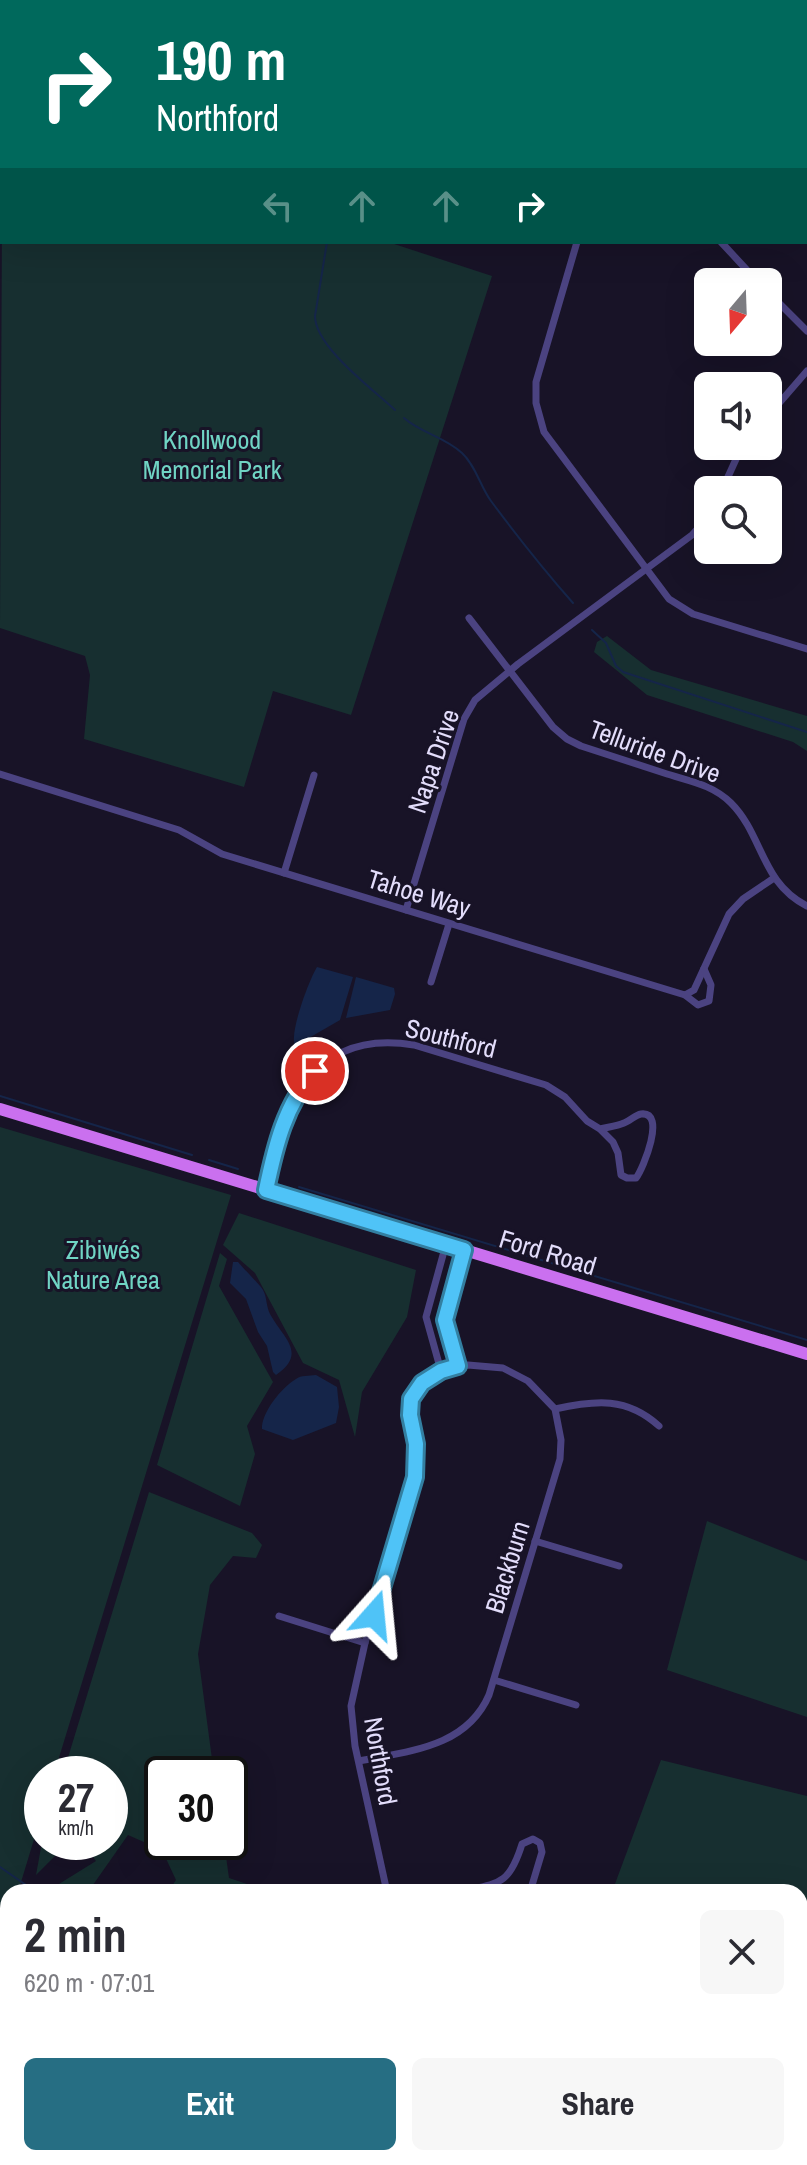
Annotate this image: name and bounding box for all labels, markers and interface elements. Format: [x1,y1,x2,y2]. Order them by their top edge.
text: 190 m [156,22,286,97]
icon: right [24,32,128,136]
text: Northford [156,94,279,142]
icon: left [256,184,300,228]
icon: ahead [340,184,384,228]
icon: ahead [424,184,468,228]
icon: right [508,184,552,228]
north arrow [694,268,782,356]
map controls [694,268,782,564]
button: sound [694,372,782,460]
park label: Knollwood Memorial Park [143,422,282,487]
button: search [694,476,782,564]
street label: Napa Drive [399,704,467,818]
street label: Telluride Drive [584,711,726,791]
street label: Tahoe Way [363,861,475,925]
street label: Southford [402,1010,500,1066]
pin [281,1037,349,1105]
icon: arrive [293,1049,337,1093]
street label: Ford Road [495,1221,601,1283]
park label: Zibiwés Nature Area [46,1232,160,1297]
street label: Blackburn [476,1517,538,1617]
position arrow [332,1573,416,1657]
street label: Northford [356,1714,406,1808]
speed limit sign: 30 [144,1756,248,1860]
text: 27 [58,1771,94,1824]
text: km/h [58,1814,94,1841]
text: 2 min [24,1902,127,1967]
button: close [700,1910,784,1994]
text: 620 m · 07:01 [24,1965,154,2000]
button: Exit [24,2058,396,2150]
button: Share [412,2058,784,2150]

